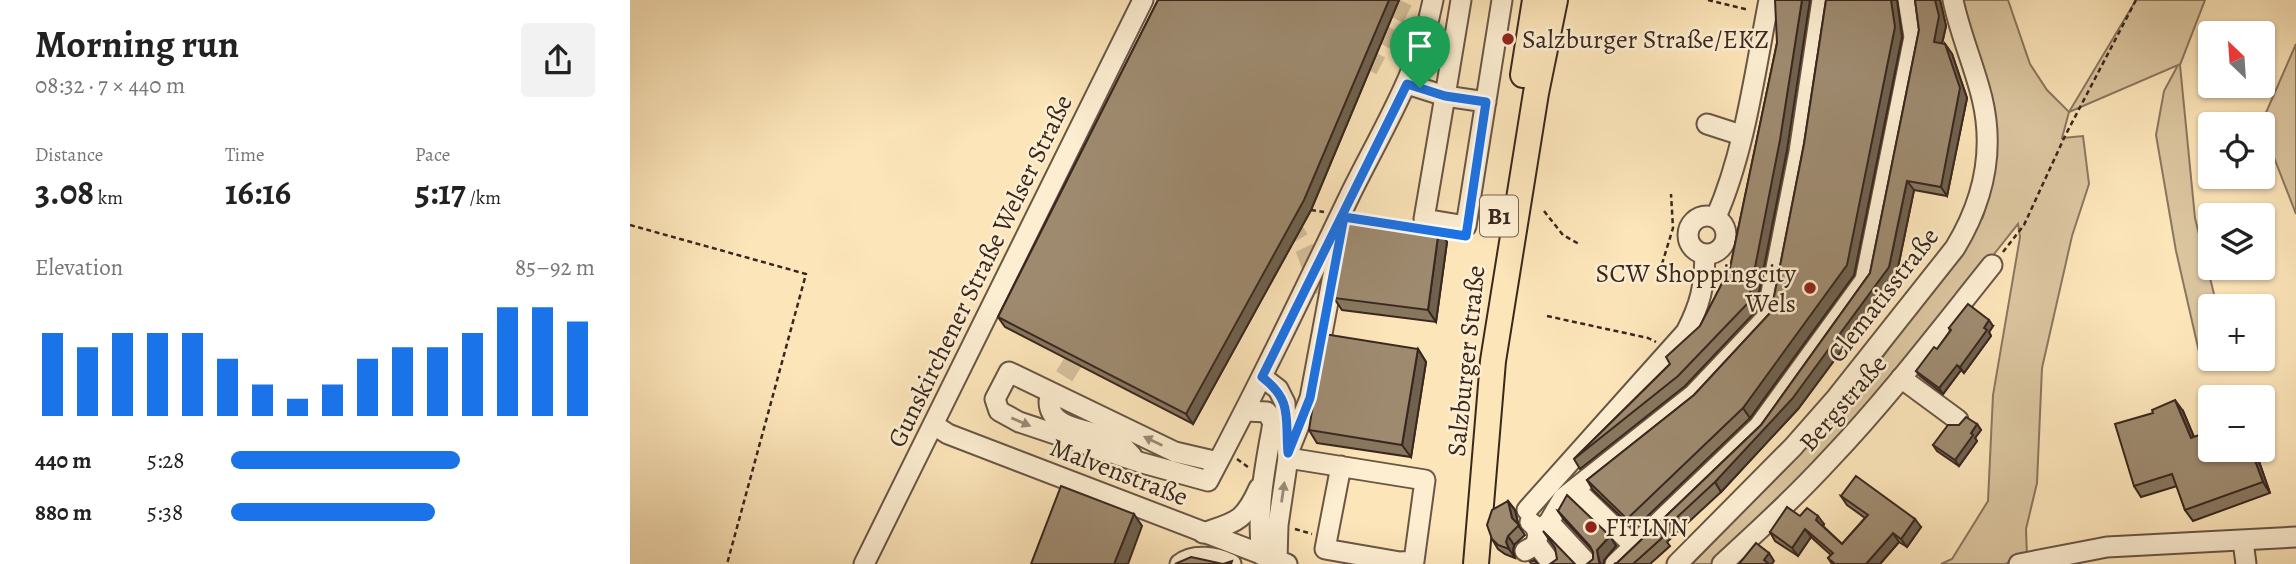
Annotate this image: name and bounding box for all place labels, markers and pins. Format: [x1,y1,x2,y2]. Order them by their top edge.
pin [1390,16,1450,88]
place label: Salzburger Straße/EKZ [1522,22,1769,57]
marker: Salzburger Straße/EKZ [1500,31,1516,47]
place label: SCW Shoppingcity Wels [1596,256,1796,321]
marker: SCW Shoppingcity Wels [1802,280,1818,296]
place label: FITINN [1605,510,1688,545]
marker: FITINN [1583,519,1599,535]

